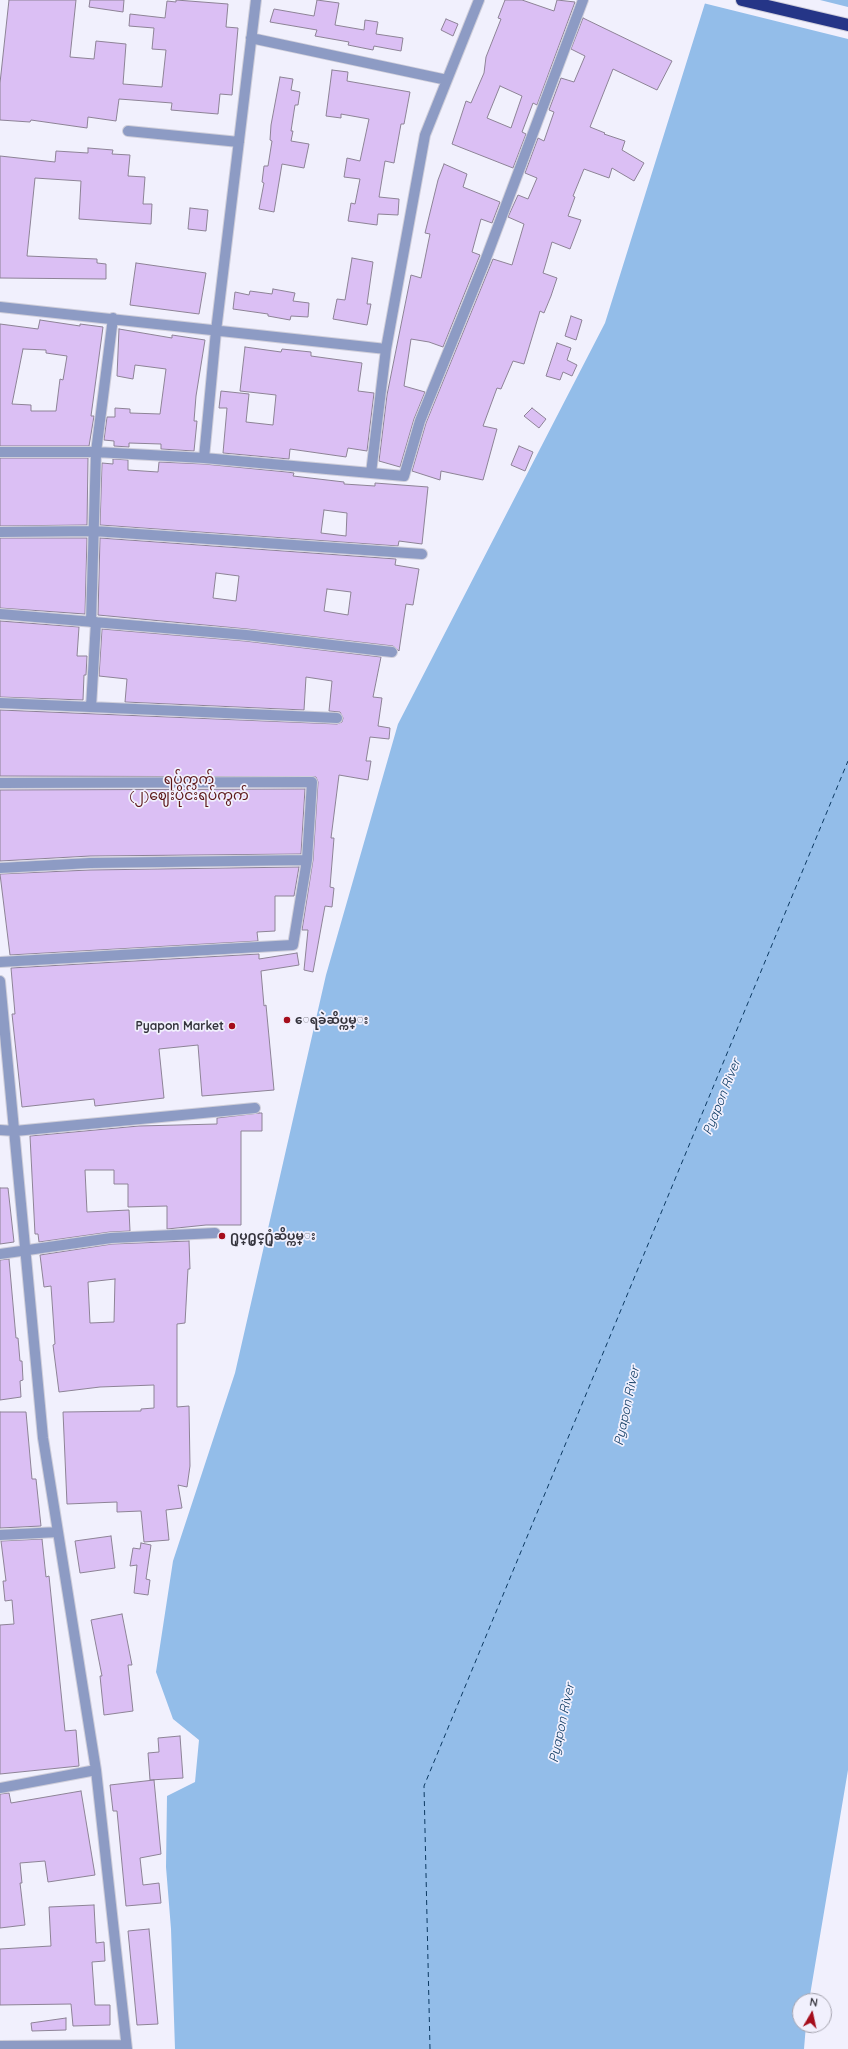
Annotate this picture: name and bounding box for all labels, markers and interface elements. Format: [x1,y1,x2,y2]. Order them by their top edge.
district label: ရပ်ကွက် (၂)ဈေးပိုင်းရပ်ကွက် [129,772,249,804]
place label: ေရခဲဆိပ္ကမ္း [295,1013,368,1027]
marker: ေရခဲဆိပ္ကမ္း [282,1015,292,1025]
place label: Pyapon Market [135,1019,224,1033]
marker: Pyapon Market [227,1021,237,1031]
water label: Pyapon River [700,1057,744,1137]
place label: ႐ုပ္႐ွင္႐ုံဆိပ္ကမ္း [230,1229,316,1243]
marker: ႐ုပ္႐ွင္႐ုံဆိပ္ကမ္း [217,1231,227,1241]
water label: Pyapon River [611,1365,643,1447]
water label: Pyapon River [546,1682,578,1764]
north arrow [792,1993,832,2033]
text: N [809,1995,819,2010]

